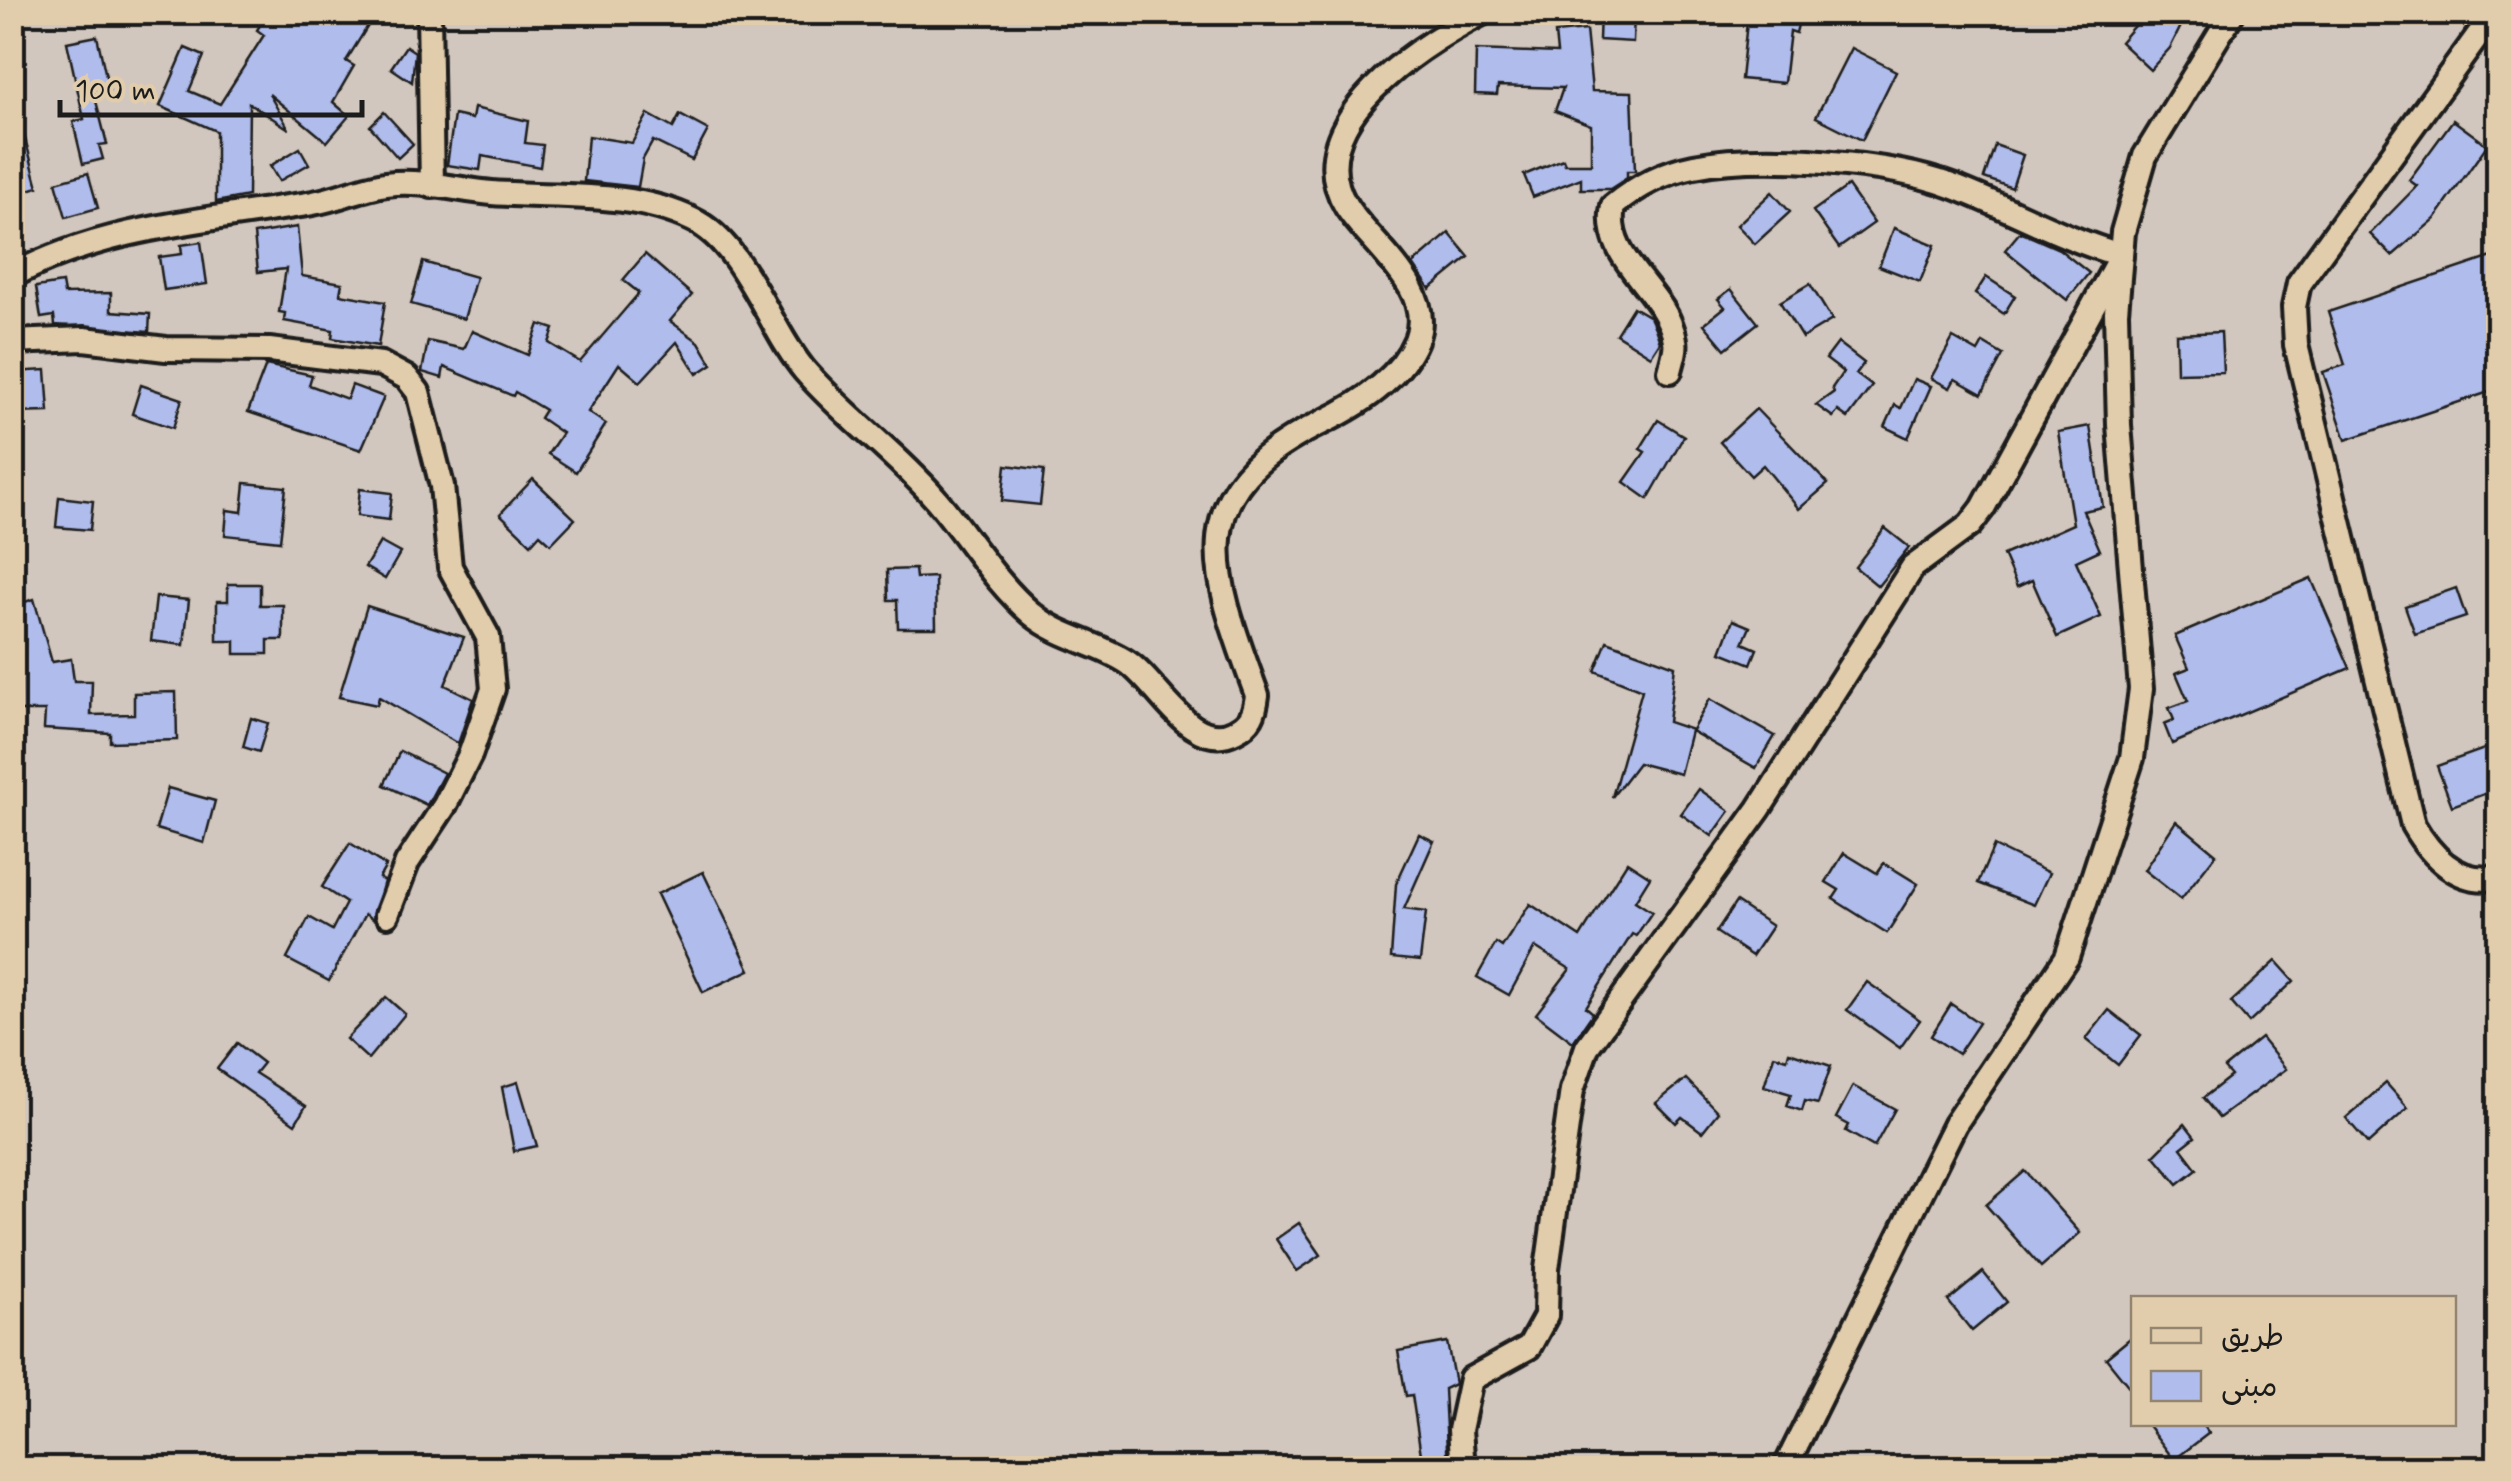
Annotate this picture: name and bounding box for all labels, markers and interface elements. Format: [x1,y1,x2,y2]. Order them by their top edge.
scale bar [60,55,362,117]
text: 100 m [75,72,156,111]
legend [2131,1296,2456,1426]
text: طريق [2221,1318,2284,1357]
text: مبنى [2221,1368,2277,1407]

